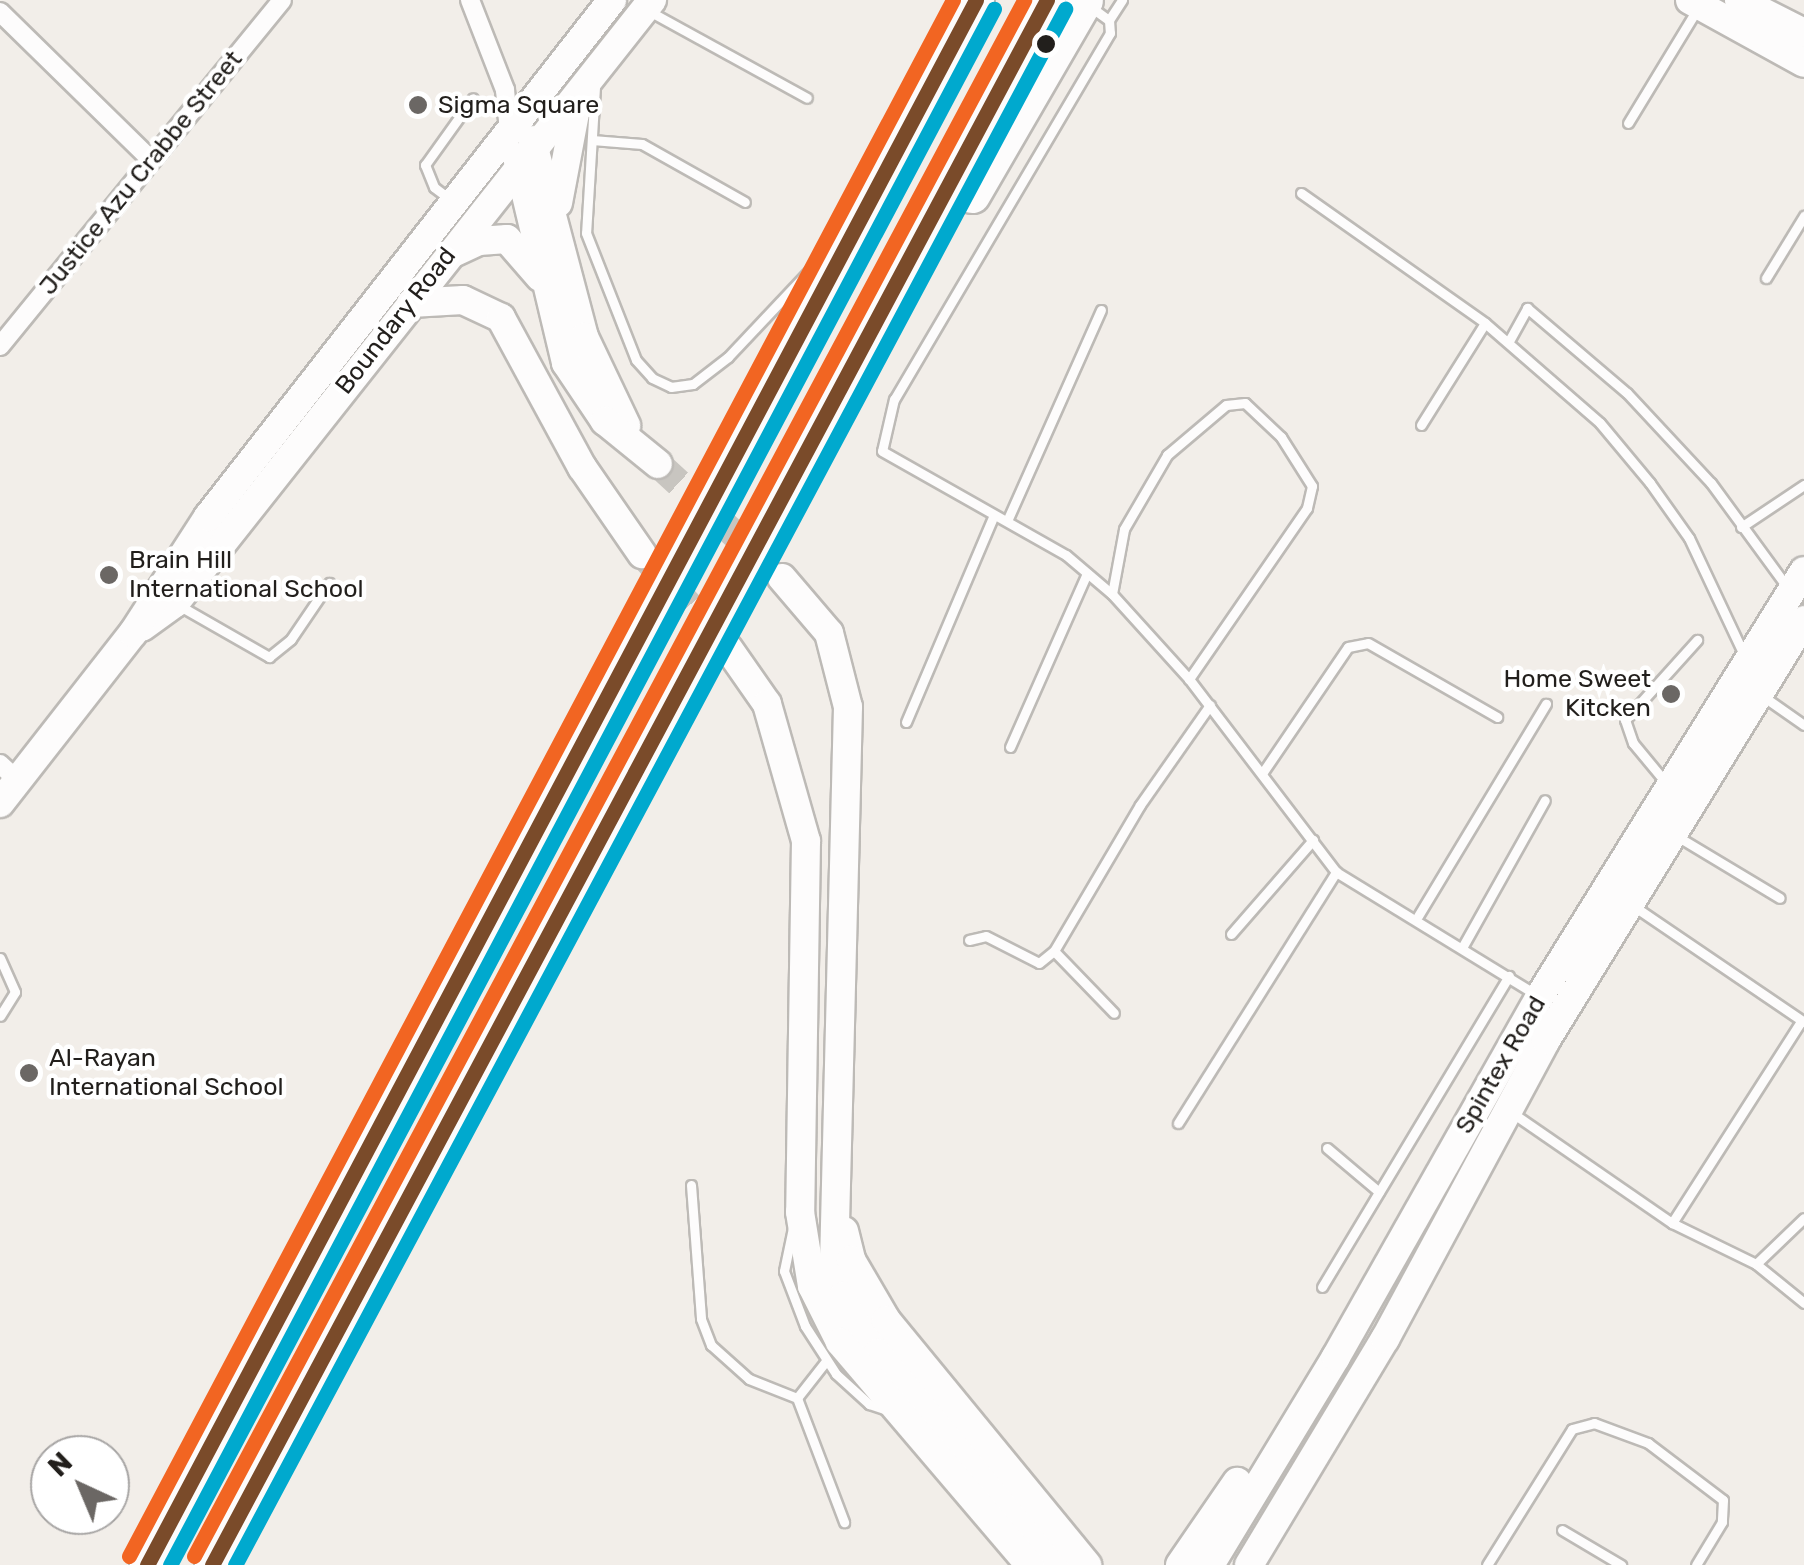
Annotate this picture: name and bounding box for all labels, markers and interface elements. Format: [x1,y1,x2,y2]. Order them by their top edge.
unlabelled marker [1036,34,1056,54]
street label: Justice Azu Crabbe Street [33,45,249,301]
place label: Sigma Square [438,90,599,120]
marker: Sigma Square [407,94,429,116]
street label: Boundary Road [329,241,463,401]
place label: Brain Hill International School [129,546,364,605]
marker: Brain Hill International School [98,564,120,586]
place label: Home Sweet Kitcken [1504,665,1651,724]
marker: Home Sweet Kitcken [1660,683,1682,705]
street label: Spintex Road [1450,991,1552,1139]
place label: Al-Rayan International School [49,1044,284,1103]
marker: Al-Rayan International School [18,1062,40,1084]
north arrow [30,1435,130,1535]
text: N [41,1446,79,1483]

